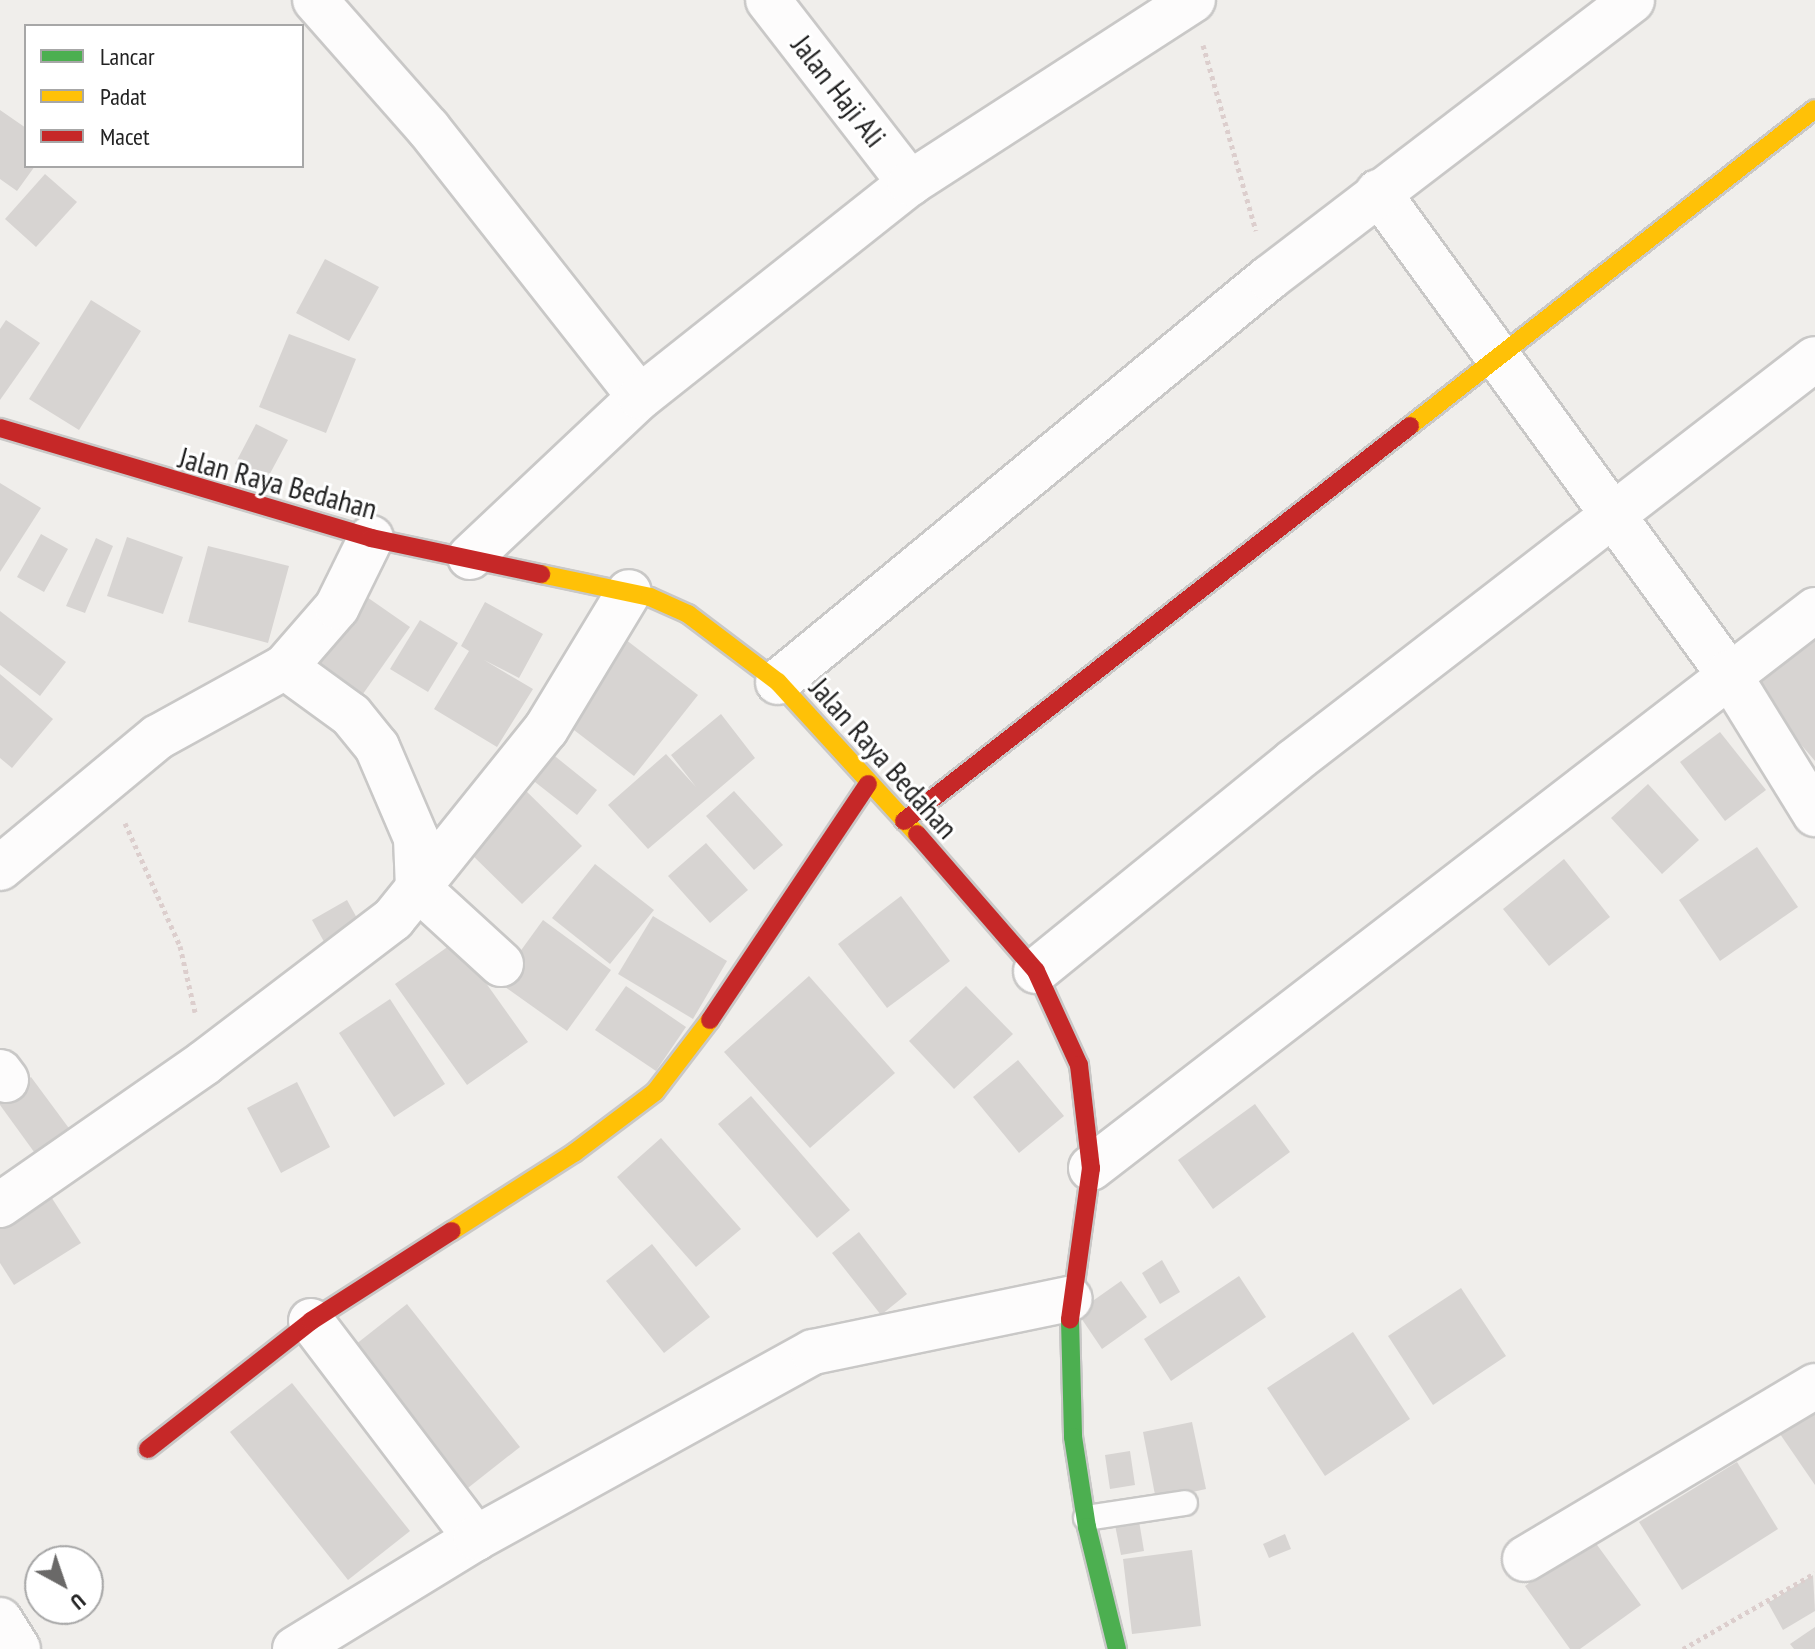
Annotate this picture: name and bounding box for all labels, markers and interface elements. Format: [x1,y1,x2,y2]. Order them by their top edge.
legend [24,24,304,168]
street label: Jalan Haji Ali [784,28,894,154]
text: Lancar [100,41,154,72]
text: Padat [100,81,146,112]
text: Macet [100,121,150,152]
street label: Jalan Raya Bedahan [175,439,381,527]
street label: Jalan Raya Bedahan [802,670,966,846]
north arrow [24,1545,104,1625]
text: U [65,1587,91,1616]

